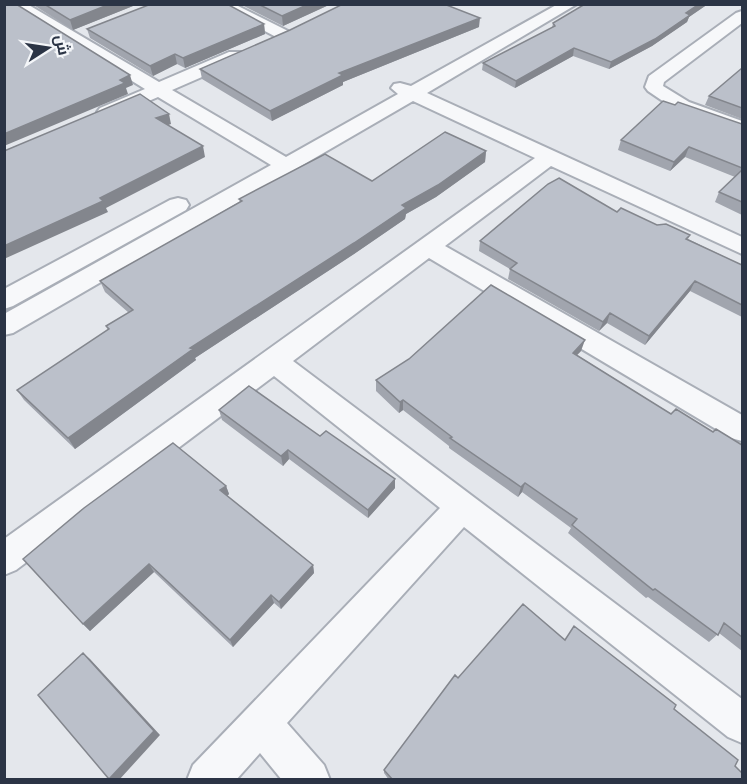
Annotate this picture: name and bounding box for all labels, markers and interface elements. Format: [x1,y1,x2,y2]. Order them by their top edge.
north arrow [18,18,78,78]
text: ش [51,33,73,57]

